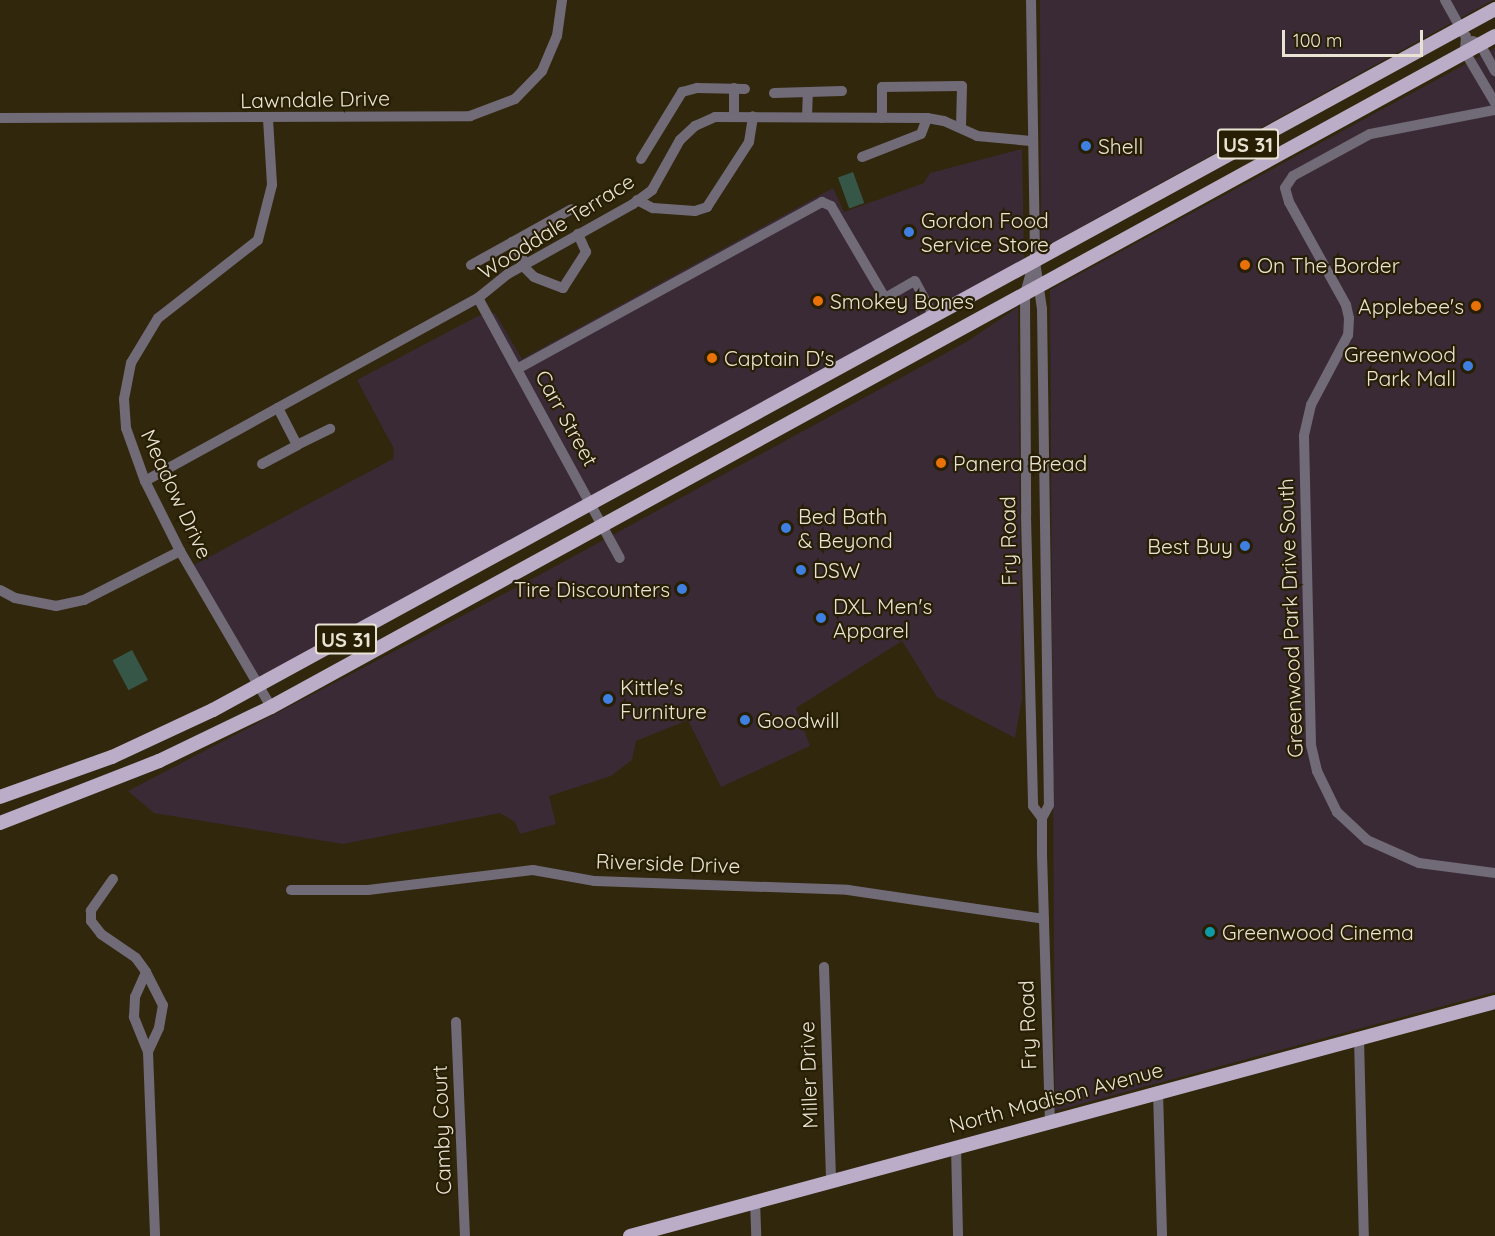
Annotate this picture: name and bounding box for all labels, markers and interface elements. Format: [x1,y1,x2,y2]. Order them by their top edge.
scale bar [1285,18,1426,56]
text: 100 m [1293,29,1342,52]
street label: Lawndale Drive [240,85,390,113]
road number: US 31 [1216,127,1280,161]
place label: Shell [1098,133,1143,159]
marker: Shell [1079,139,1093,153]
street label: Wooddale Terrace [473,168,639,284]
place label: Gordon Food Service Store [921,207,1049,257]
marker: Gordon Food Service Store [902,225,916,239]
place label: On The Border [1257,252,1400,278]
marker: On The Border [1238,258,1252,272]
place label: Smokey Bones [830,288,974,314]
place label: Applebee's [1358,293,1464,319]
marker: Smokey Bones [811,294,825,308]
marker: Applebee's [1469,299,1483,313]
place label: Greenwood Park Mall [1344,341,1456,391]
place label: Captain D's [724,345,834,371]
marker: Captain D's [705,351,719,365]
marker: Greenwood Park Mall [1461,359,1475,373]
street label: Carr Street [530,366,604,470]
street label: Meadow Drive [136,425,218,563]
place label: Panera Bread [953,450,1087,476]
marker: Panera Bread [934,456,948,470]
street label: Greenwood Park Drive South [1273,478,1307,758]
street label: Fry Road [995,496,1021,586]
place label: Bed Bath & Beyond [798,503,893,553]
marker: Bed Bath & Beyond [779,521,793,535]
place label: Best Buy [1147,533,1233,559]
marker: Best Buy [1238,539,1252,553]
place label: DSW [813,557,860,583]
marker: DSW [794,563,808,577]
place label: Tire Discounters [514,576,670,602]
marker: Tire Discounters [675,582,689,596]
place label: DXL Men's Apparel [833,593,932,643]
marker: DXL Men's Apparel [814,611,828,625]
road number: US 31 [314,622,378,656]
place label: Kittle's Furniture [620,674,707,724]
marker: Kittle's Furniture [601,692,615,706]
place label: Goodwill [757,707,840,733]
marker: Goodwill [738,713,752,727]
street label: Riverside Drive [595,848,741,878]
place label: Greenwood Cinema [1222,919,1414,945]
marker: Greenwood Cinema [1203,925,1217,939]
street label: Fry Road [1013,980,1041,1070]
street label: Miller Drive [794,1021,822,1129]
street label: North Madison Avenue [946,1056,1166,1138]
street label: Camby Court [426,1065,456,1195]

